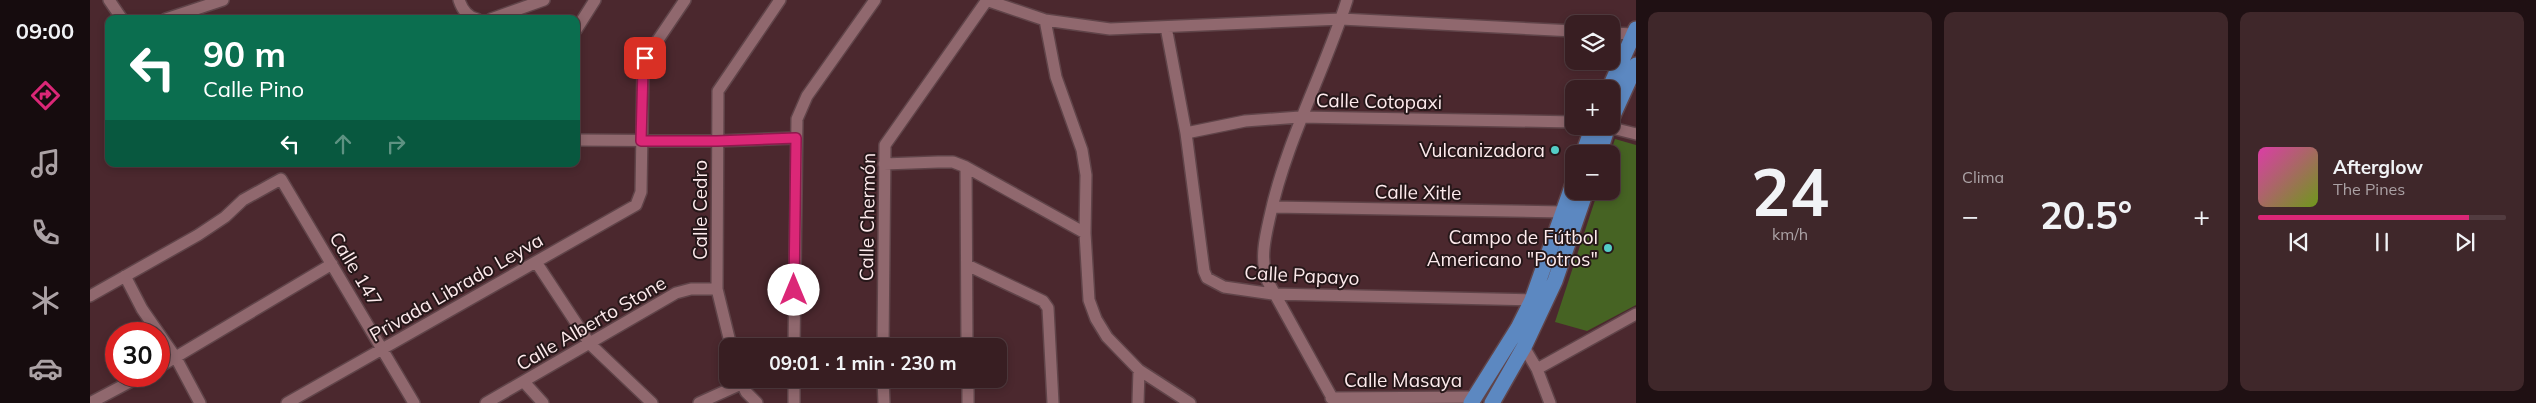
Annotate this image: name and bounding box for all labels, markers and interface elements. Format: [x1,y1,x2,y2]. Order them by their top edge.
map controls [1565,15,1620,200]
button: layers [1565,15,1620,70]
text: 09:00 [16,17,74,45]
text: 90 m [203,32,286,76]
icon: left [120,35,185,100]
pin [624,37,666,79]
icon: arrive [631,44,659,72]
text: Calle Pino [203,75,304,103]
icon: directions [28,78,63,113]
button: + [1565,80,1620,135]
street label: Calle Cotopaxi [1316,88,1442,114]
icon: left [276,130,304,158]
icon: ahead [329,130,357,158]
icon: right [382,130,410,158]
place label: Vulcanizadora [1419,138,1545,162]
marker: Vulcanizadora [1549,144,1561,156]
button: − [1565,145,1620,200]
icon: music [28,146,63,181]
text: 24 [1751,151,1829,232]
street label: Calle Chermón [854,153,880,281]
text: Afterglow [2333,155,2423,179]
street label: Calle Cedro [688,160,712,260]
text: Clima [1962,167,2004,187]
street label: Calle Xitle [1374,179,1462,205]
text: The Pines [2333,179,2405,199]
text: 20.5° [2040,191,2132,239]
text: − [1962,198,1979,233]
text: + [2193,198,2210,233]
icon: phone [28,215,63,250]
text: km/h [1772,224,1808,244]
place label: Campo de Fútbol Americano "Potros" [1427,225,1598,271]
street label: Calle 147 [324,227,388,311]
street label: Privada Librado Leyva [365,227,547,347]
icon: previous [2285,228,2313,256]
icon: pause [2368,228,2396,256]
icon: next [2451,228,2479,256]
marker: Campo de Fútbol Americano "Potros" [1602,242,1614,254]
street label: Calle Papayo [1244,260,1360,290]
position arrow [767,263,819,315]
street label: Calle Alberto Stone [512,270,670,376]
icon: climate [28,283,63,318]
speed limit sign: 30 [105,322,170,387]
icon: car [28,351,63,386]
text: 09:01 · 1 min · 230 m [769,351,957,375]
street label: Calle Masaya [1344,368,1462,392]

